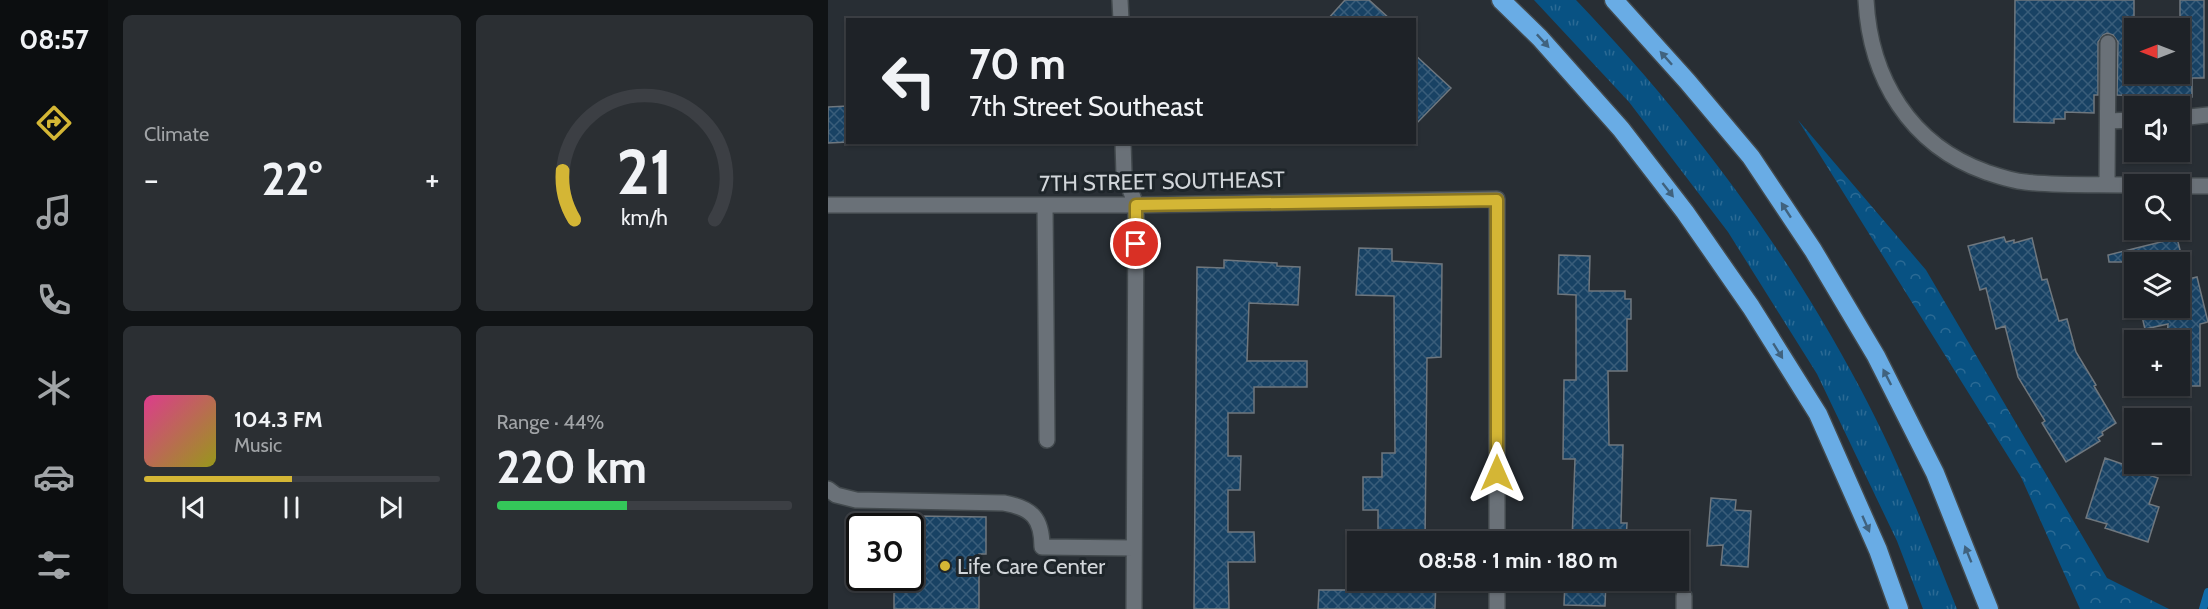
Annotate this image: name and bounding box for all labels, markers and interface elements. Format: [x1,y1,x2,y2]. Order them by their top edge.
north arrow [2124,18,2190,84]
map controls [2124,18,2190,474]
text: 08:57 [19,23,89,56]
one-way arrow [1535,34,1549,48]
text: 70 m [969,38,1066,90]
icon: left [870,42,948,120]
one-way arrow [1659,50,1673,65]
text: 7th Street Southeast [969,90,1203,123]
button: sound [2124,96,2190,162]
icon: directions [33,102,75,144]
text: Climate [144,122,209,146]
text: 21 [616,134,672,210]
text: 22° [261,152,322,206]
text: − [144,159,159,199]
text: + [425,159,440,199]
street label: 7TH STREET SOUTHEAST [1039,166,1285,197]
button: search [2124,174,2190,240]
one-way arrow [1662,182,1675,198]
icon: music [33,191,75,233]
one-way arrow [1781,202,1792,219]
text: km/h [621,204,668,230]
pin [1110,218,1161,269]
icon: arrive [1119,227,1152,260]
button: layers [2124,252,2190,318]
icon: phone [33,279,75,321]
button: + [2124,330,2190,396]
one-way arrow [1773,343,1784,359]
icon: climate [33,367,75,409]
one-way arrow [1882,369,1891,386]
text: 104.3 FM [234,406,323,433]
button: − [2124,408,2190,474]
text: Range · 44% [497,410,604,434]
text: Music [234,433,282,457]
text: 220 km [497,440,647,494]
position arrow [1465,441,1529,505]
icon: car [33,456,75,498]
icon: previous [177,491,210,524]
icon: pause [275,491,308,524]
icon: next [374,491,407,524]
speed limit sign: 30 [846,513,924,591]
one-way arrow [1862,516,1871,533]
icon: filters [33,544,75,586]
one-way arrow [1963,545,1973,563]
text: 08:58 · 1 min · 180 m [1418,547,1618,574]
place label: Life Care Center [957,553,1105,580]
marker: Life Care Center [938,559,952,573]

